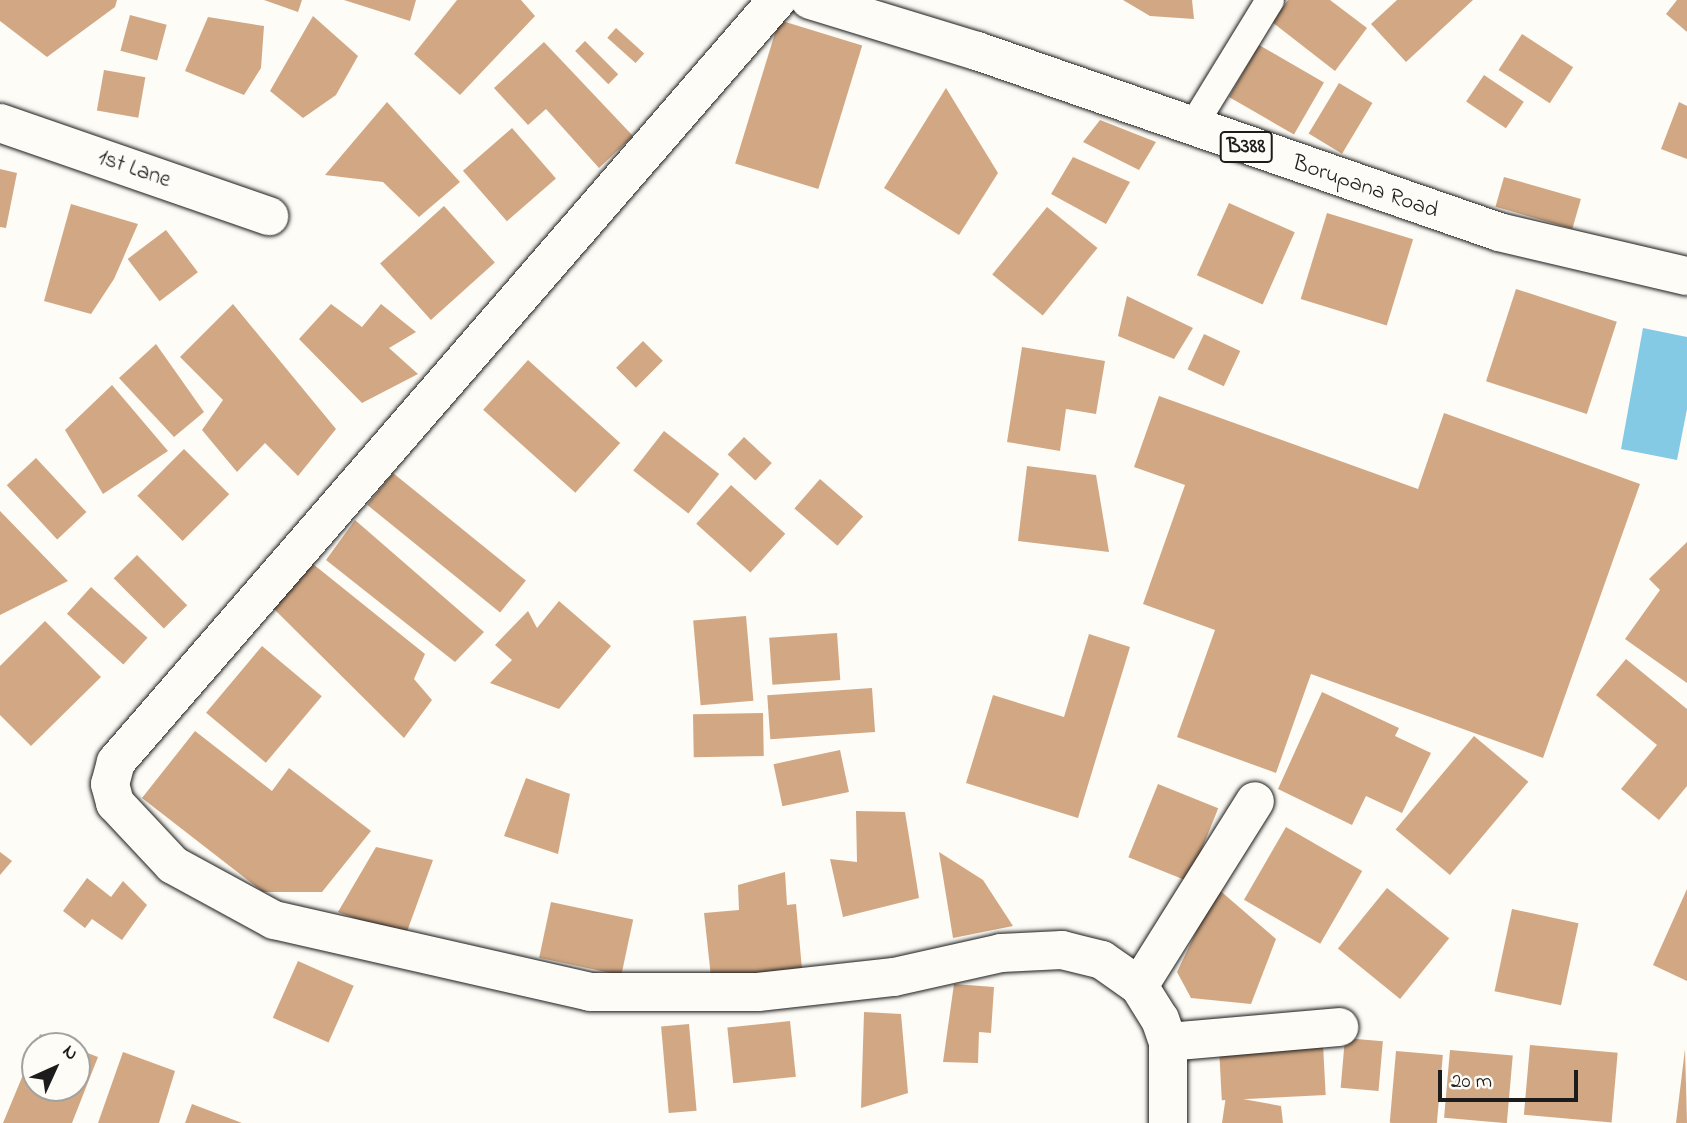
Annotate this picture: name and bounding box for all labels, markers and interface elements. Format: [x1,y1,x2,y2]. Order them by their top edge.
road number: B388 [1218,130,1274,164]
street label: 1st Lane [94,145,174,195]
street label: Borupana Road [1289,150,1441,226]
north arrow [21,1032,91,1102]
text: N [56,1039,84,1067]
scale bar [1442,1056,1582,1100]
text: 20 m [1451,1067,1492,1097]

